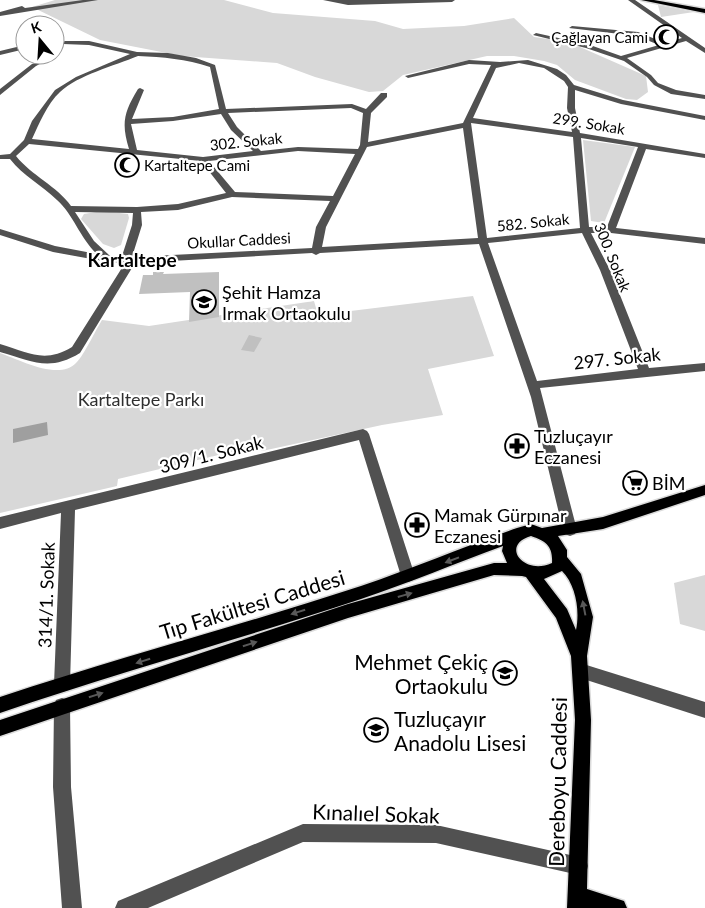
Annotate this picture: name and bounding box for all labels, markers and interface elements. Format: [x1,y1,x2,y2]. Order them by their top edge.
north arrow [15,15,65,65]
text: K [29,17,43,37]
mosque icon: Çağlayan Cami [653,24,679,50]
place label: Çağlayan Cami [551,28,648,46]
street label: 299. Sokak [552,108,627,138]
street label: 302. Sokak [209,128,284,154]
mosque icon: Kartaltepe Cami [114,152,140,178]
place label: Kartaltepe Cami [144,156,250,174]
street label: 582. Sokak [496,209,571,235]
street label: 300. Sokak [591,220,635,294]
street label: Okullar Caddesi [187,228,291,252]
district label: Kartaltepe [87,248,177,271]
place label: Şehit Hamza Irmak Ortaokulu [222,281,351,324]
school or university icon: Şehit Hamza Irmak Ortaokulu [191,289,217,315]
street label: 297. Sokak [572,342,662,374]
park label: Kartaltepe Parkı [78,388,204,410]
place label: Tuzluçayır Eczanesi [534,425,613,468]
street label: 309/1. Sokak [157,430,266,477]
pharmacy icon: Tuzluçayır Eczanesi [504,433,530,459]
supermarket icon: BİM [622,470,648,496]
place label: BİM [652,472,685,494]
place label: Mamak Gürpınar Eczanesi [434,504,567,547]
pharmacy icon: Mamak Gürpınar Eczanesi [404,512,430,538]
street label: 314/1. Sokak [33,541,59,648]
one-way arrow [444,557,459,564]
street label: Tıp Fakültesi Caddesi [157,564,347,644]
one-way arrow [397,590,412,598]
one-way arrow [580,600,588,616]
one-way arrow [290,609,305,617]
one-way arrow [243,639,258,647]
place label: Mehmet Çekiç Ortaokulu [354,649,488,698]
one-way arrow [135,657,150,665]
school or university icon: Mehmet Çekiç Ortaokulu [492,660,518,686]
one-way arrow [88,691,103,698]
street label: Dereboyu Caddesi [543,697,571,867]
place label: Tuzluçayır Anadolu Lisesi [394,706,526,755]
school or university icon: Tuzluçayır Anadolu Lisesi [363,717,389,743]
street label: Kınalıel Sokak [312,798,441,828]

